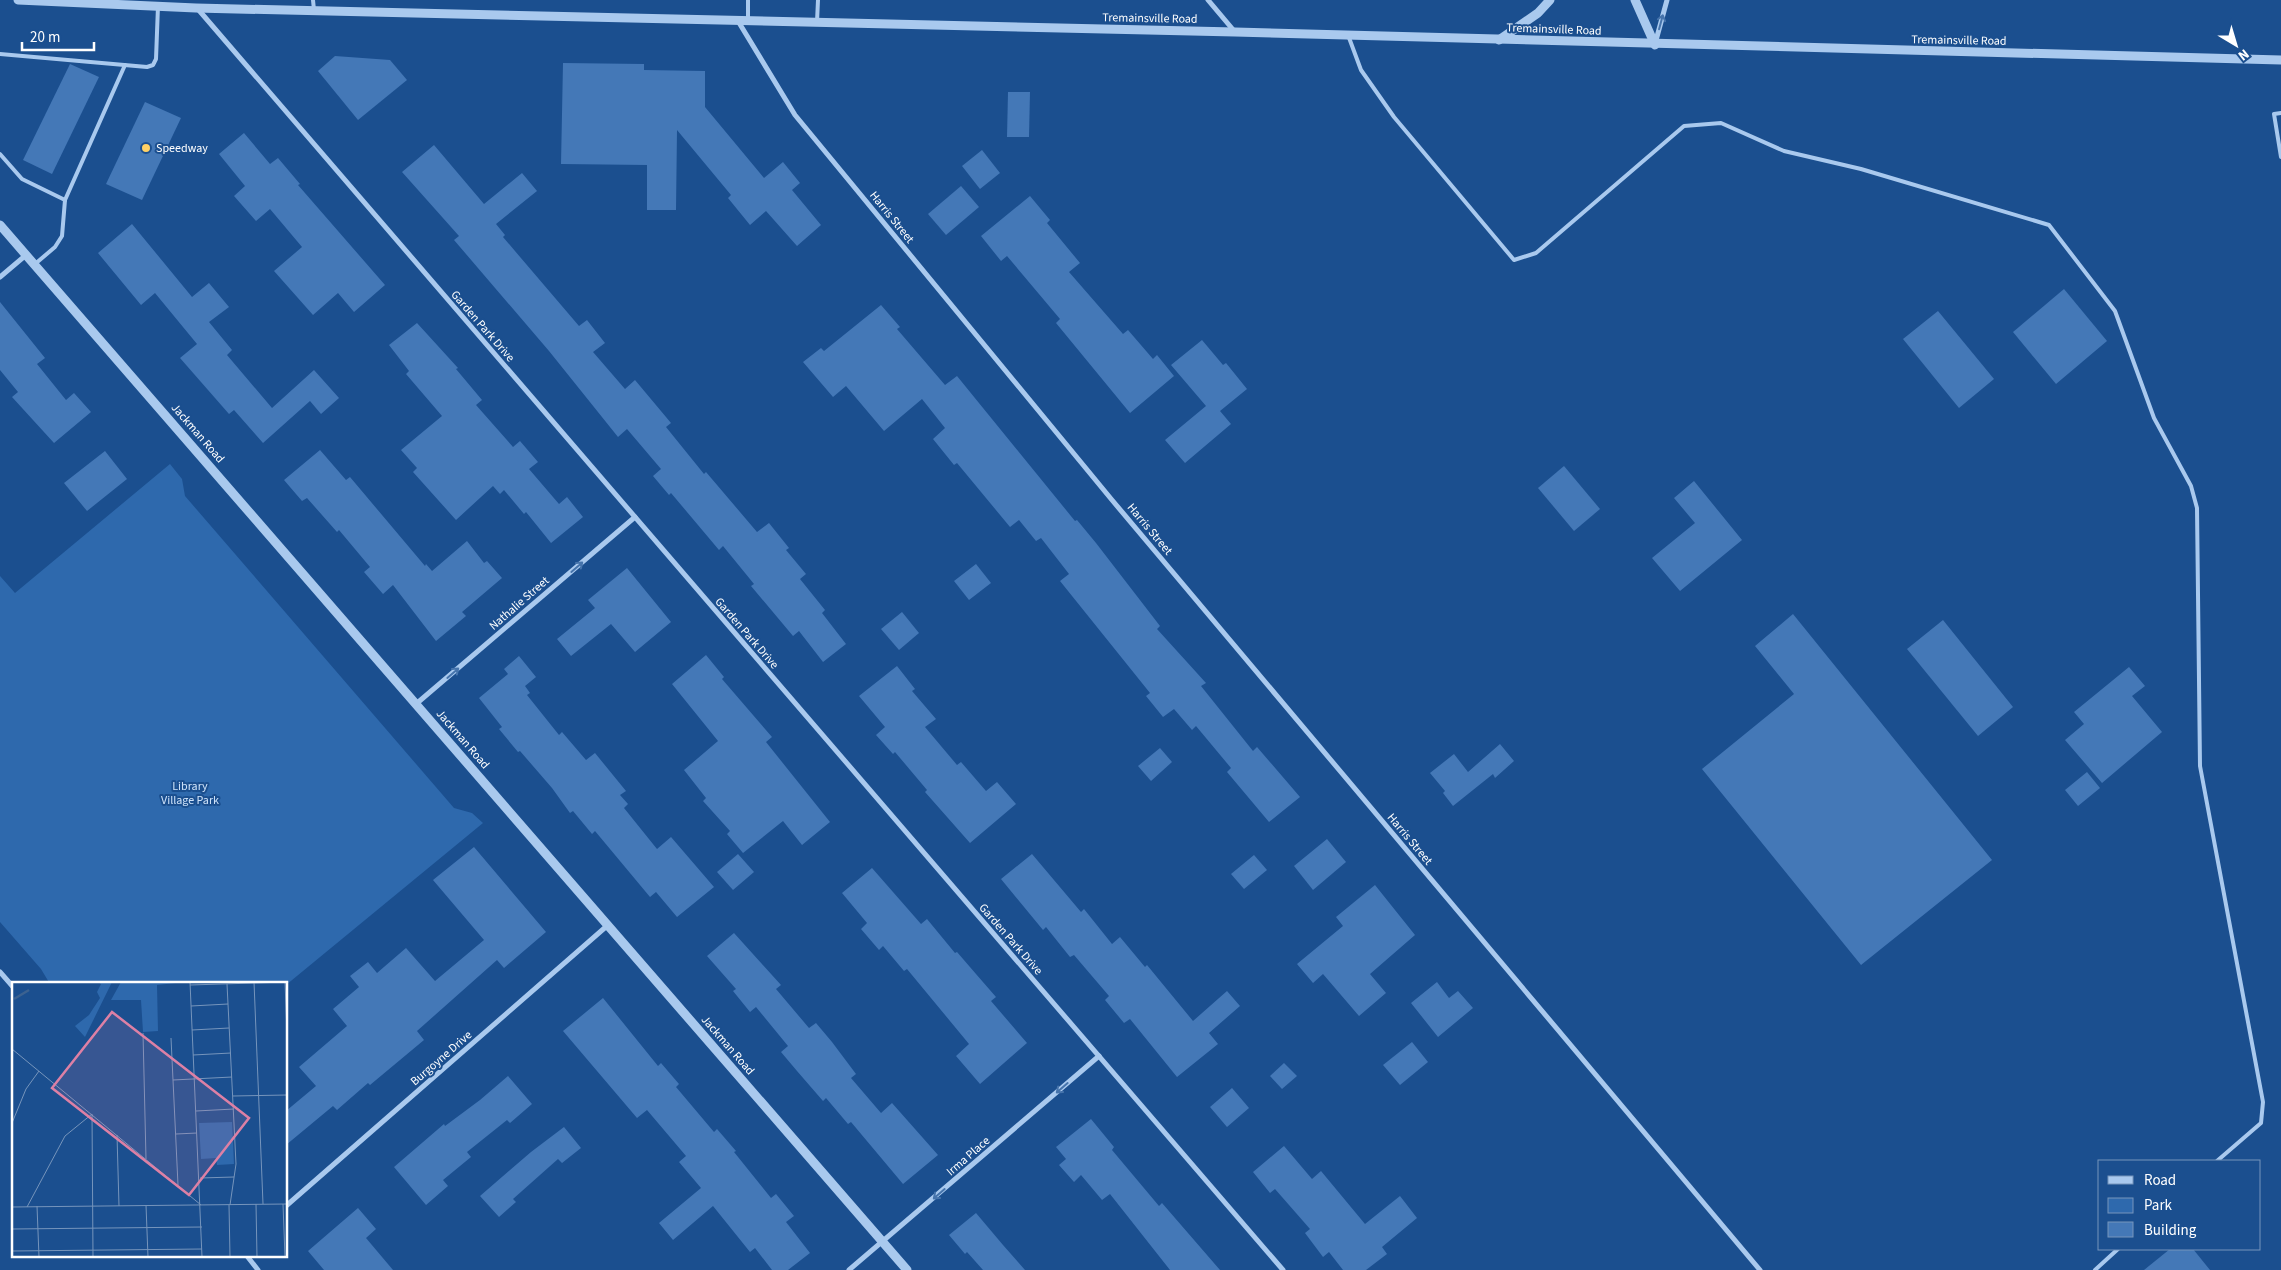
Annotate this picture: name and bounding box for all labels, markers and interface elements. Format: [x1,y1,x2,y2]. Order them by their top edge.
street label: Tremainsville Road [1102,9,1198,28]
one-way arrow [1657,15,1666,31]
street label: Tremainsville Road [1506,19,1602,40]
scale bar [22,20,95,52]
north arrow [2211,20,2261,70]
text: 20 m [30,27,60,48]
street label: Tremainsville Road [1911,31,2007,50]
text: N [2234,44,2253,65]
place label: Speedway [156,140,208,157]
marker: Speedway [140,142,152,154]
street label: Harris Street [865,188,918,247]
street label: Garden Park Drive [447,287,519,366]
street label: Jackman Road [167,400,228,467]
street label: Harris Street [1123,500,1176,559]
one-way arrow [570,561,583,572]
street label: Nathalie Street [486,572,553,634]
street label: Garden Park Drive [711,594,783,673]
one-way arrow [447,667,460,678]
street label: Jackman Road [432,706,493,773]
park label: Library Village Park [161,778,219,809]
street label: Harris Street [1383,810,1436,869]
street label: Garden Park Drive [975,900,1047,979]
inset map [12,982,288,1258]
street label: Jackman Road [697,1012,758,1079]
street label: Burgoyne Drive [407,1027,476,1090]
one-way arrow [1055,1082,1068,1094]
street label: Irma Place [943,1133,994,1180]
legend [2098,1160,2261,1250]
text: Road [2144,1170,2176,1191]
one-way arrow [932,1188,945,1200]
text: Park [2144,1195,2173,1216]
text: Building [2144,1220,2197,1241]

